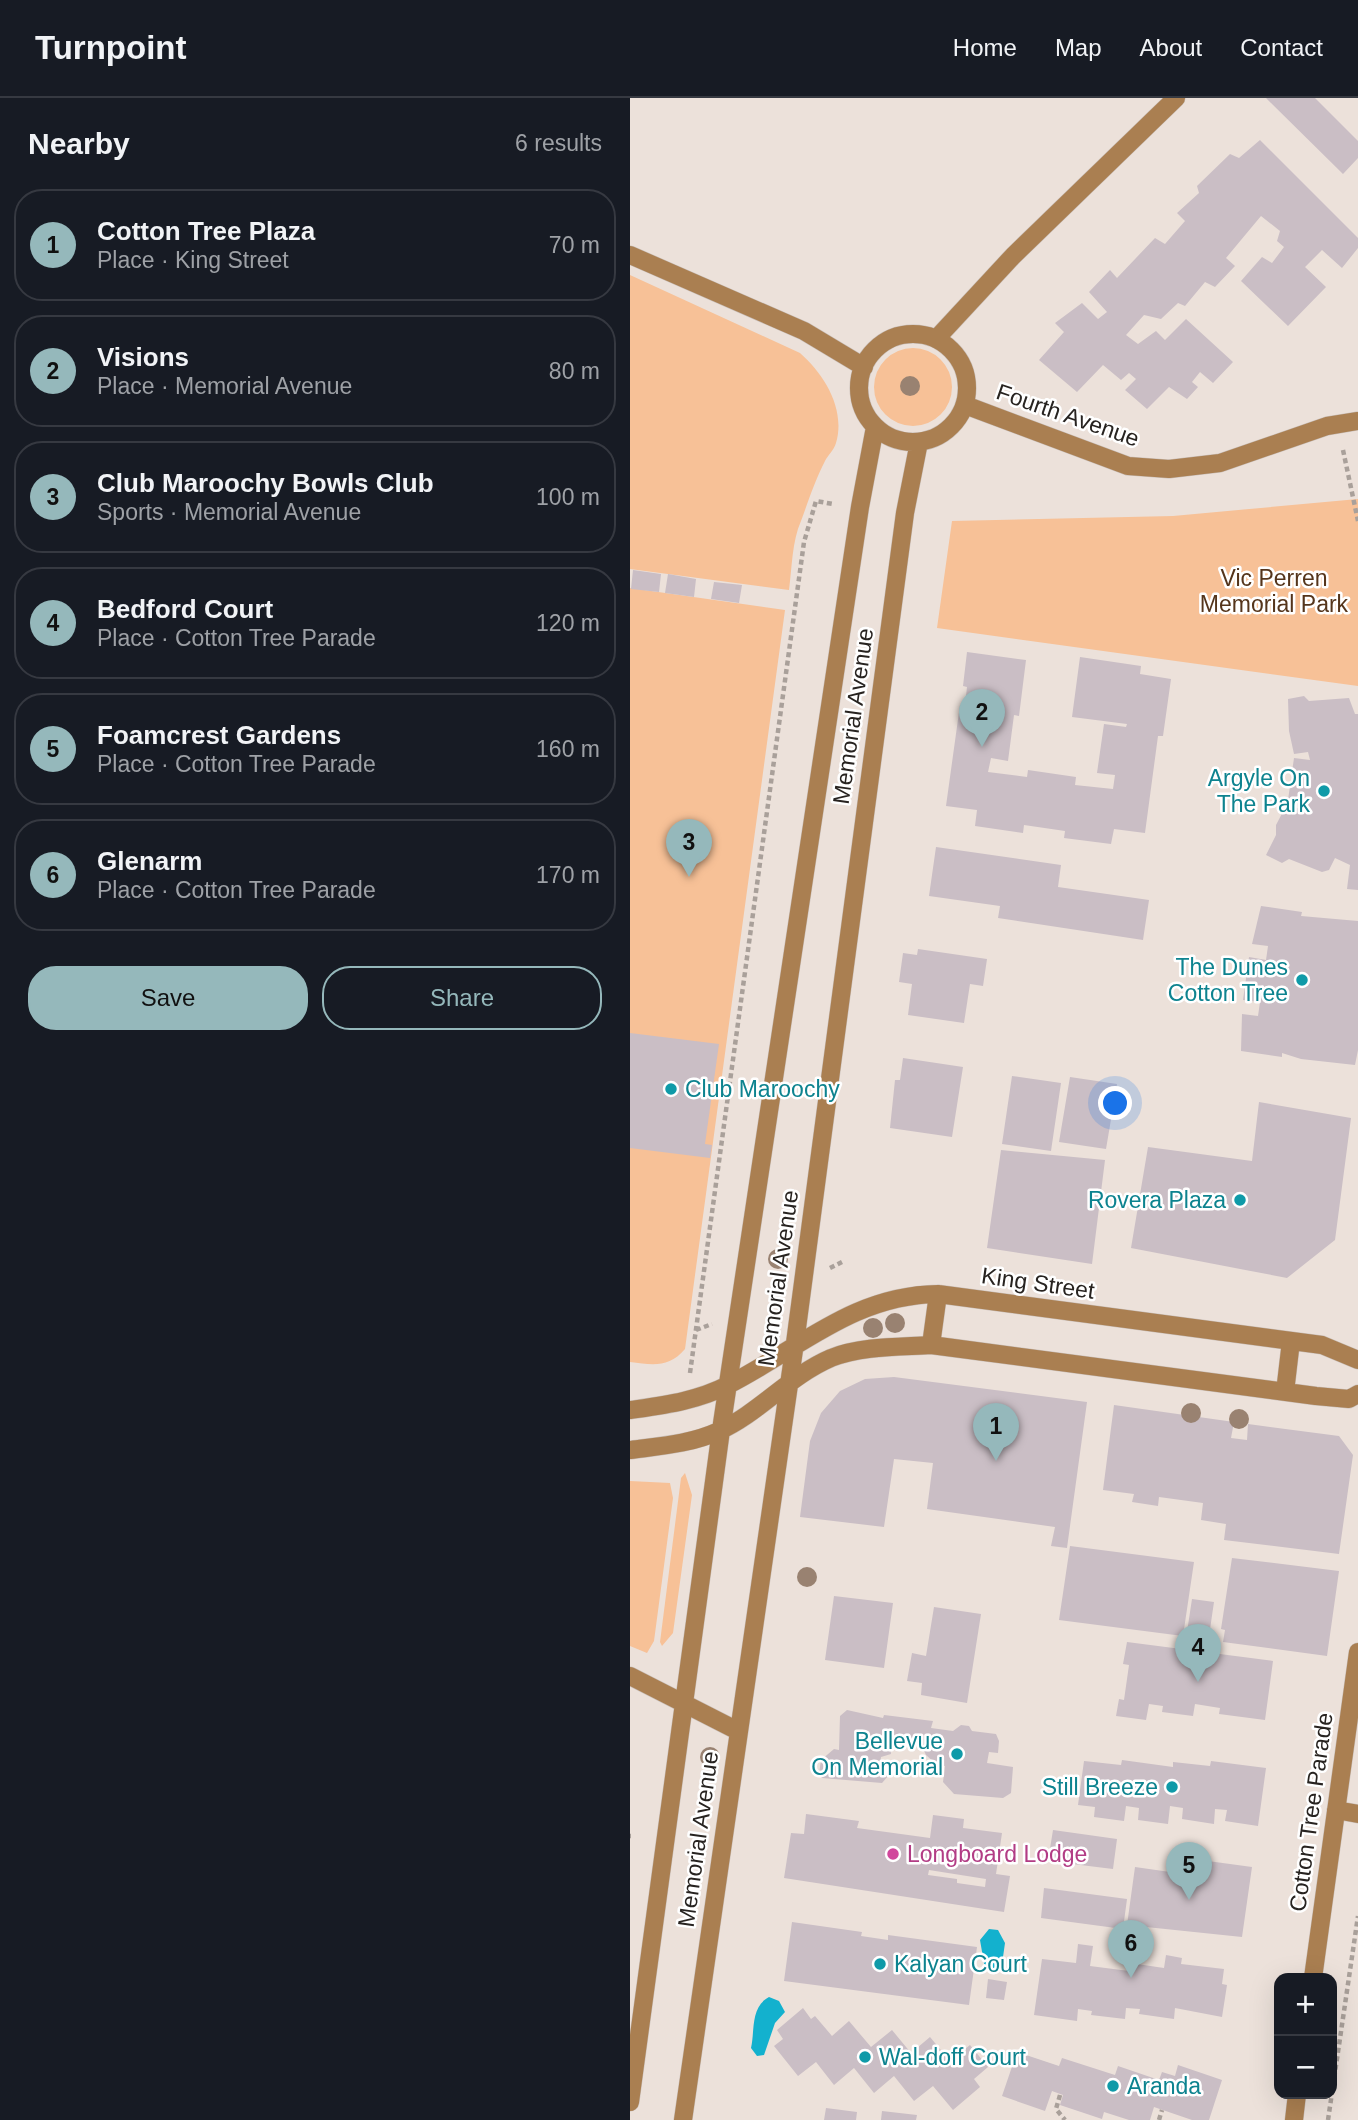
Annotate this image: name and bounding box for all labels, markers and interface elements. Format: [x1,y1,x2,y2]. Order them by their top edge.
text: Turnpoint [35,29,187,66]
text: Home [953,34,1017,61]
text: Map [1055,34,1102,61]
text: About [1140,34,1202,61]
text: Contact [1240,34,1323,61]
text: Nearby [28,127,130,160]
text: 6 results [515,130,602,156]
text: Cotton Tree Plaza [97,216,315,246]
text: 1 [47,232,59,258]
text: 70 m [549,232,600,258]
text: Place · King Street [97,247,289,273]
text: Visions [97,342,189,372]
text: 2 [47,358,59,384]
text: 80 m [549,358,600,384]
text: Place · Memorial Avenue [97,373,352,399]
street label: Fourth Avenue [993,378,1143,452]
text: Club Maroochy Bowls Club [97,468,434,498]
text: 3 [47,484,59,510]
text: 100 m [536,484,600,510]
text: Sports · Memorial Avenue [97,499,361,525]
park label: Vic Perren Memorial Park [1200,565,1349,617]
text: Bedford Court [97,594,273,624]
text: 4 [47,610,59,636]
text: 120 m [536,610,600,636]
text: Place · Cotton Tree Parade [97,625,376,651]
street label: Memorial Avenue [828,626,878,806]
pin: 2 [959,689,1005,747]
text: Foamcrest Gardens [97,720,341,750]
text: 5 [47,736,59,762]
text: 160 m [536,736,600,762]
text: Place · Cotton Tree Parade [97,751,376,777]
place label: Argyle On The Park [1208,765,1310,817]
marker: Argyle On The Park [1316,783,1332,799]
pin: 3 [666,819,712,877]
text: Glenarm [97,846,203,876]
text: 6 [47,862,59,888]
text: 170 m [536,862,600,888]
text: Place · Cotton Tree Parade [97,877,376,903]
place label: The Dunes Cotton Tree [1168,954,1288,1006]
button: Save [28,966,308,1030]
button: Share [322,966,602,1030]
marker: The Dunes Cotton Tree [1294,972,1310,988]
place label: Club Maroochy [685,1076,840,1102]
marker: Club Maroochy [663,1081,679,1097]
your location [1098,1086,1132,1120]
place label: Rovera Plaza [1088,1187,1226,1213]
street label: Memorial Avenue [753,1188,803,1368]
marker: Rovera Plaza [1232,1192,1248,1208]
street label: King Street [980,1262,1097,1304]
pin: 1 [973,1403,1019,1461]
pin: 4 [1175,1624,1221,1682]
street label: Cotton Tree Parade [1284,1711,1338,1913]
place label: Bellevue On Memorial [811,1728,943,1780]
marker: Bellevue On Memorial [949,1746,965,1762]
street label: Memorial Avenue [673,1749,723,1929]
place label: Still Breeze [1042,1774,1158,1800]
marker: Still Breeze [1164,1779,1180,1795]
place label: Longboard Lodge [907,1841,1087,1867]
pin: 5 [1166,1842,1212,1900]
marker: Longboard Lodge [885,1846,901,1862]
pin: 6 [1108,1920,1154,1978]
place label: Kalyan Court [894,1951,1028,1977]
marker: Kalyan Court [872,1956,888,1972]
map controls [1274,1973,1337,2099]
button: + [1274,1973,1337,2036]
button: − [1274,2036,1337,2099]
place label: Wal-doff Court [879,2044,1027,2070]
marker: Wal-doff Court [857,2049,873,2065]
place label: Aranda [1127,2073,1201,2099]
marker: Aranda [1105,2078,1121,2094]

